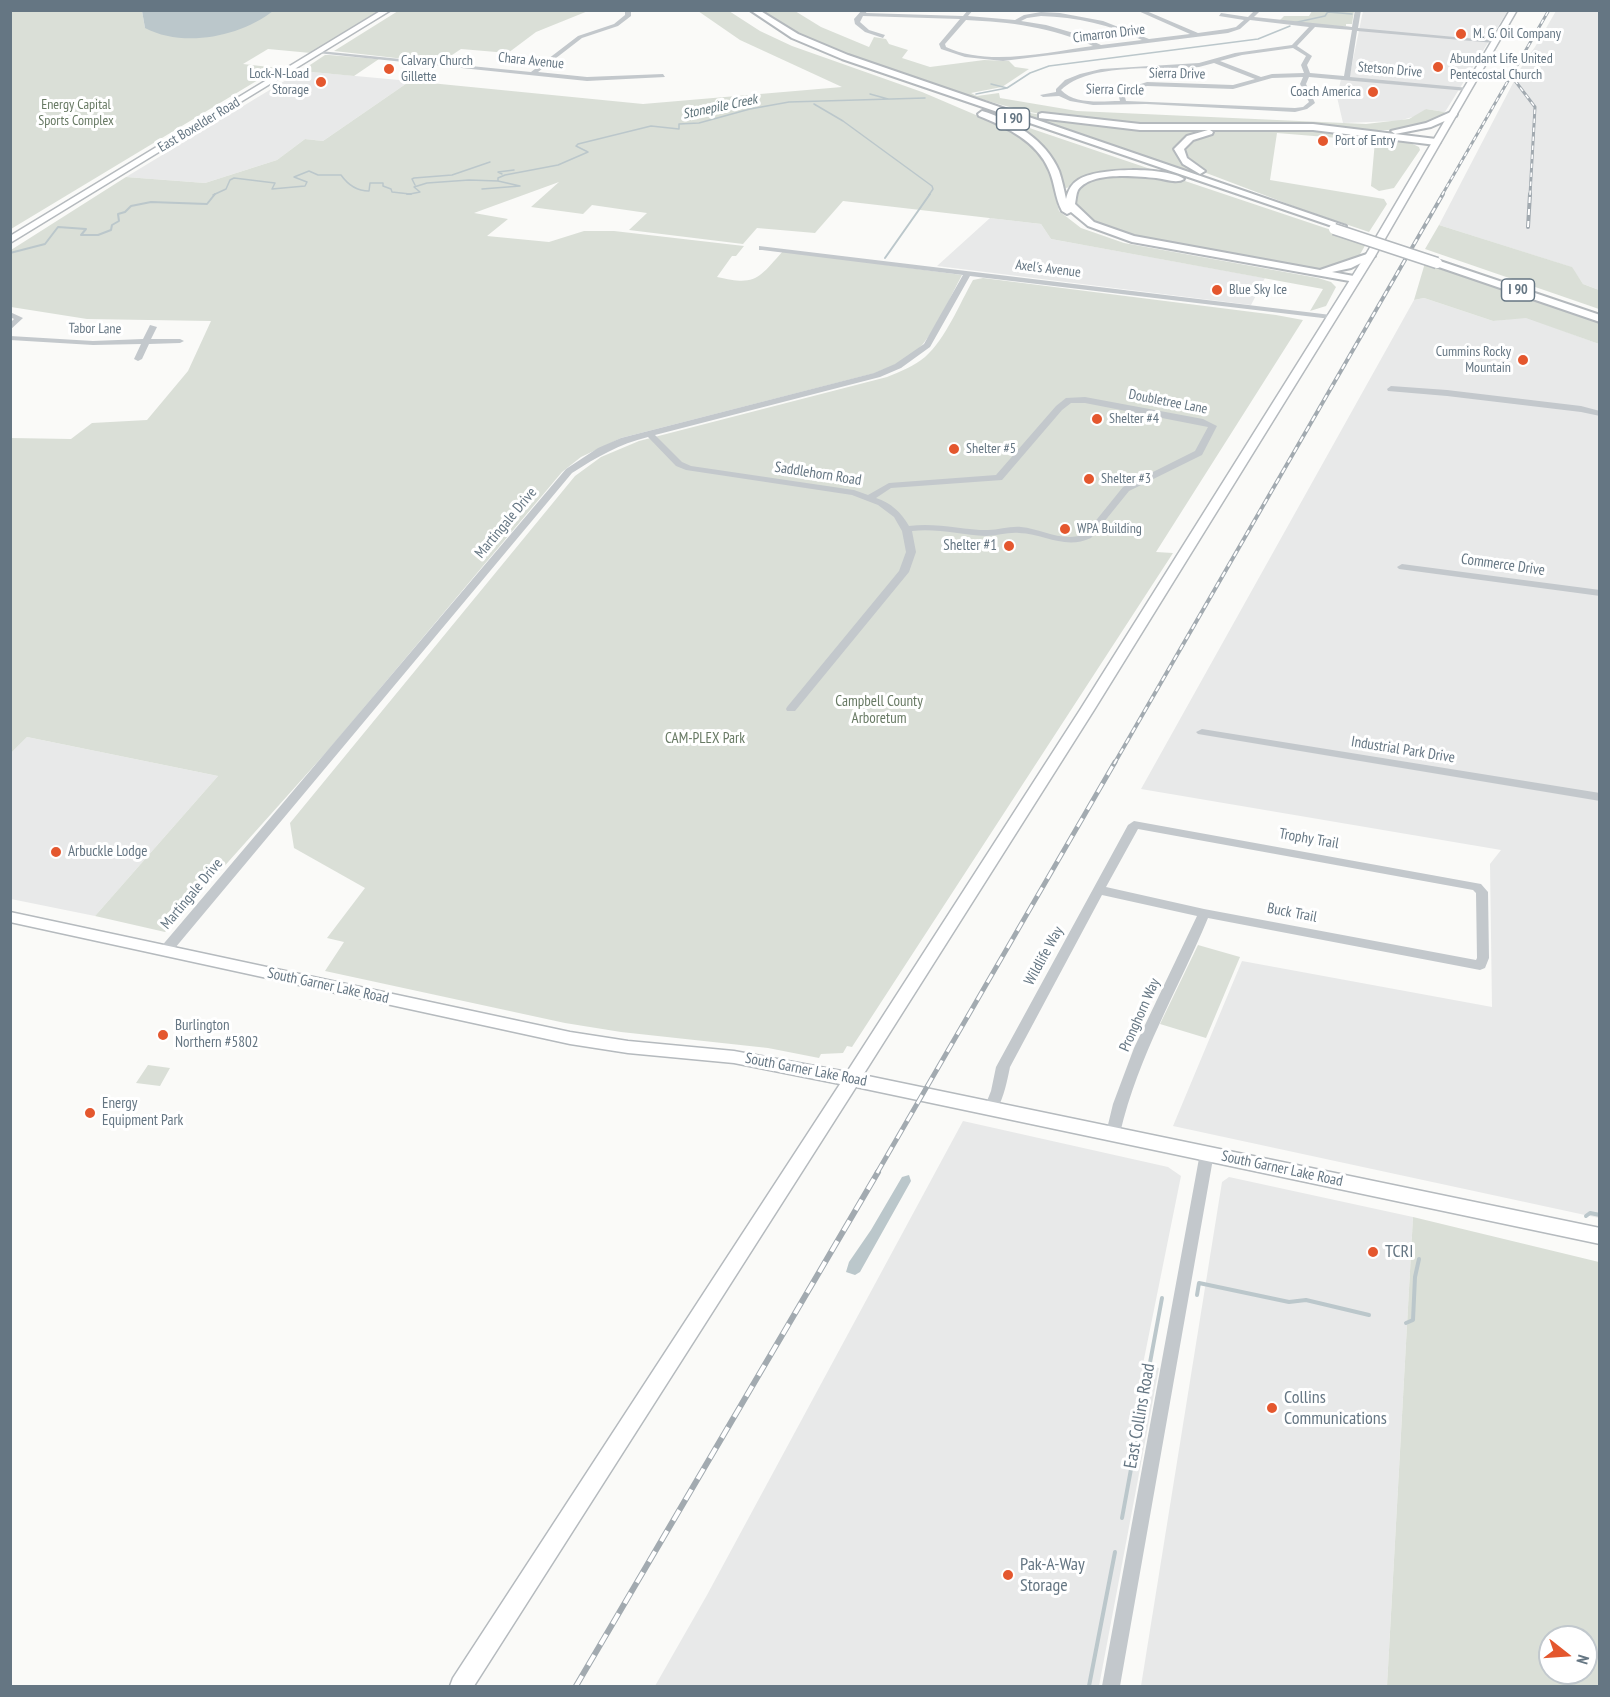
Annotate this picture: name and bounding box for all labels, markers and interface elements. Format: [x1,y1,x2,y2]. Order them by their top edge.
street label: Cimarron Drive [1072,21,1146,47]
place label: M. G. Oil Company [1473,26,1561,42]
marker: M. G. Oil Company [1454,27,1468,41]
street label: Chara Avenue [497,49,565,73]
place label: Abundant Life United Pentecostal Church [1450,51,1553,84]
place label: Calvary Church Gillette [401,53,473,86]
street label: Stetson Drive [1357,59,1423,81]
marker: Abundant Life United Pentecostal Church [1431,60,1445,74]
marker: Calvary Church Gillette [382,62,396,76]
street label: Sierra Drive [1149,65,1205,83]
place label: Lock-N-Load Storage [249,66,309,98]
marker: Lock-N-Load Storage [314,75,328,89]
street label: Sierra Circle [1086,81,1144,99]
place label: Coach America [1290,84,1361,100]
marker: Coach America [1366,85,1380,99]
water label: Stonepile Creek [681,91,759,123]
street label: East Boxelder Road [155,94,243,156]
park label: Energy Capital Sports Complex [38,97,114,130]
road number: I 90 [996,108,1030,130]
place label: Port of Entry [1335,133,1396,149]
marker: Port of Entry [1316,134,1330,148]
street label: Axel's Avenue [1014,257,1082,281]
road number: I 90 [1502,279,1534,301]
place label: Blue Sky Ice [1229,282,1287,298]
marker: Blue Sky Ice [1210,283,1224,297]
street label: Tabor Lane [68,320,122,338]
place label: Cummins Rocky Mountain [1436,344,1511,376]
marker: Cummins Rocky Mountain [1516,353,1530,367]
street label: Doubletree Lane [1127,386,1209,418]
place label: Shelter #4 [1109,411,1159,427]
marker: Shelter #4 [1090,412,1104,426]
place label: Shelter #5 [966,441,1016,457]
marker: Shelter #5 [947,442,961,456]
street label: Saddlehorn Road [773,458,863,490]
place label: Shelter #3 [1101,471,1151,487]
marker: Shelter #3 [1082,472,1096,486]
street label: Martingale Drive [471,484,541,562]
place label: WPA Building [1077,521,1142,537]
marker: WPA Building [1058,522,1072,536]
place label: Shelter #1 [943,537,997,555]
marker: Shelter #1 [1002,539,1016,553]
street label: Commerce Drive [1460,550,1546,580]
park label: Campbell County Arboretum [835,693,923,728]
park label: CAM-PLEX Park [665,730,745,748]
street label: Industrial Park Drive [1350,733,1456,767]
street label: Trophy Trail [1278,825,1340,853]
place label: Arbuckle Lodge [68,843,147,861]
marker: Arbuckle Lodge [49,845,63,859]
street label: Martingale Drive [157,855,227,933]
street label: Buck Trail [1266,899,1318,927]
street label: Wildlife Way [1021,923,1067,989]
street label: South Garner Lake Road [266,964,390,1008]
street label: Pronghorn Way [1116,976,1164,1054]
place label: Burlington Northern #5802 [175,1017,259,1052]
marker: Burlington Northern #5802 [156,1028,170,1042]
street label: South Garner Lake Road [744,1049,868,1091]
place label: Energy Equipment Park [102,1095,183,1130]
marker: Energy Equipment Park [83,1106,97,1120]
street label: South Garner Lake Road [1220,1147,1344,1191]
place label: TCRI [1385,1241,1413,1263]
marker: TCRI [1366,1245,1380,1259]
street label: East Collins Road [1120,1362,1160,1470]
place label: Collins Communications [1284,1387,1387,1430]
marker: Collins Communications [1265,1401,1279,1415]
place label: Pak-A-Way Storage [1020,1554,1085,1596]
marker: Pak-A-Way Storage [1001,1568,1015,1582]
north arrow [1538,1625,1598,1685]
text: N [1572,1653,1594,1667]

